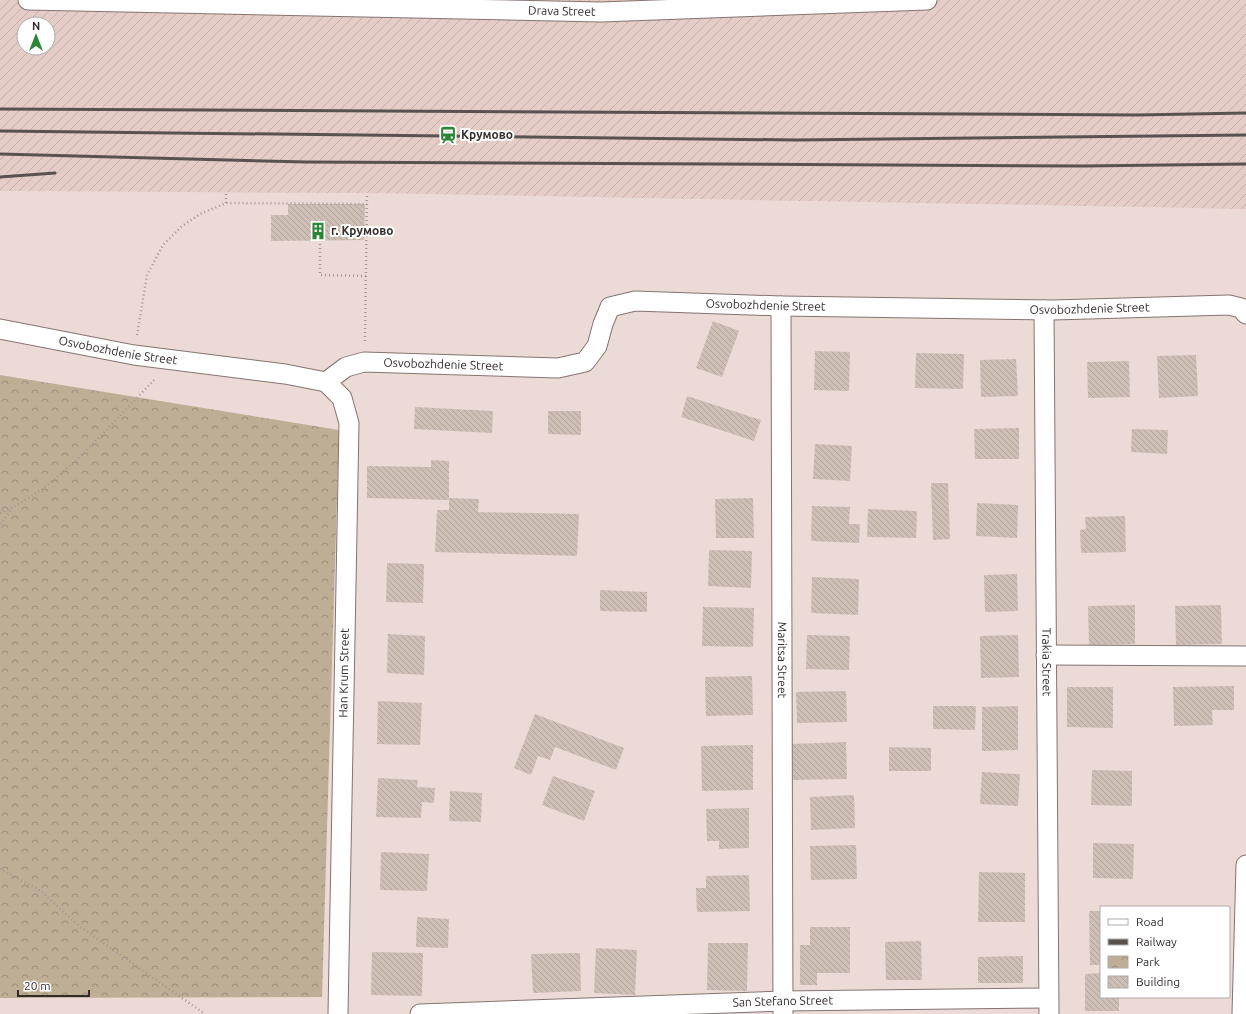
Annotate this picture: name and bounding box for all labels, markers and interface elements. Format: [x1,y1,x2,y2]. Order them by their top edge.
street label: Drava Street [528,3,596,18]
north arrow [16,16,56,56]
text: N [32,20,40,32]
station icon: Крумово [438,125,458,145]
place label: Крумово [461,128,513,141]
building icon: г. Крумово [308,221,328,241]
place label: г. Крумово [331,224,393,237]
street label: Osvobozhdenie Street [705,296,826,313]
street label: Osvobozhdenie Street [1029,300,1150,316]
street label: Osvobozhdenie Street [58,334,178,366]
street label: Osvobozhdenie Street [383,356,504,372]
street label: Maritsa Street [776,622,789,699]
street label: Han Krum Street [336,628,351,718]
street label: Trakia Street [1040,628,1054,697]
legend [1100,906,1230,998]
text: Road [1136,915,1164,928]
text: Railway [1136,935,1177,948]
text: Park [1136,955,1160,968]
scale bar [18,972,89,998]
text: Building [1136,975,1180,988]
text: 20 m [24,979,51,992]
street label: San Stefano Street [732,993,833,1009]

